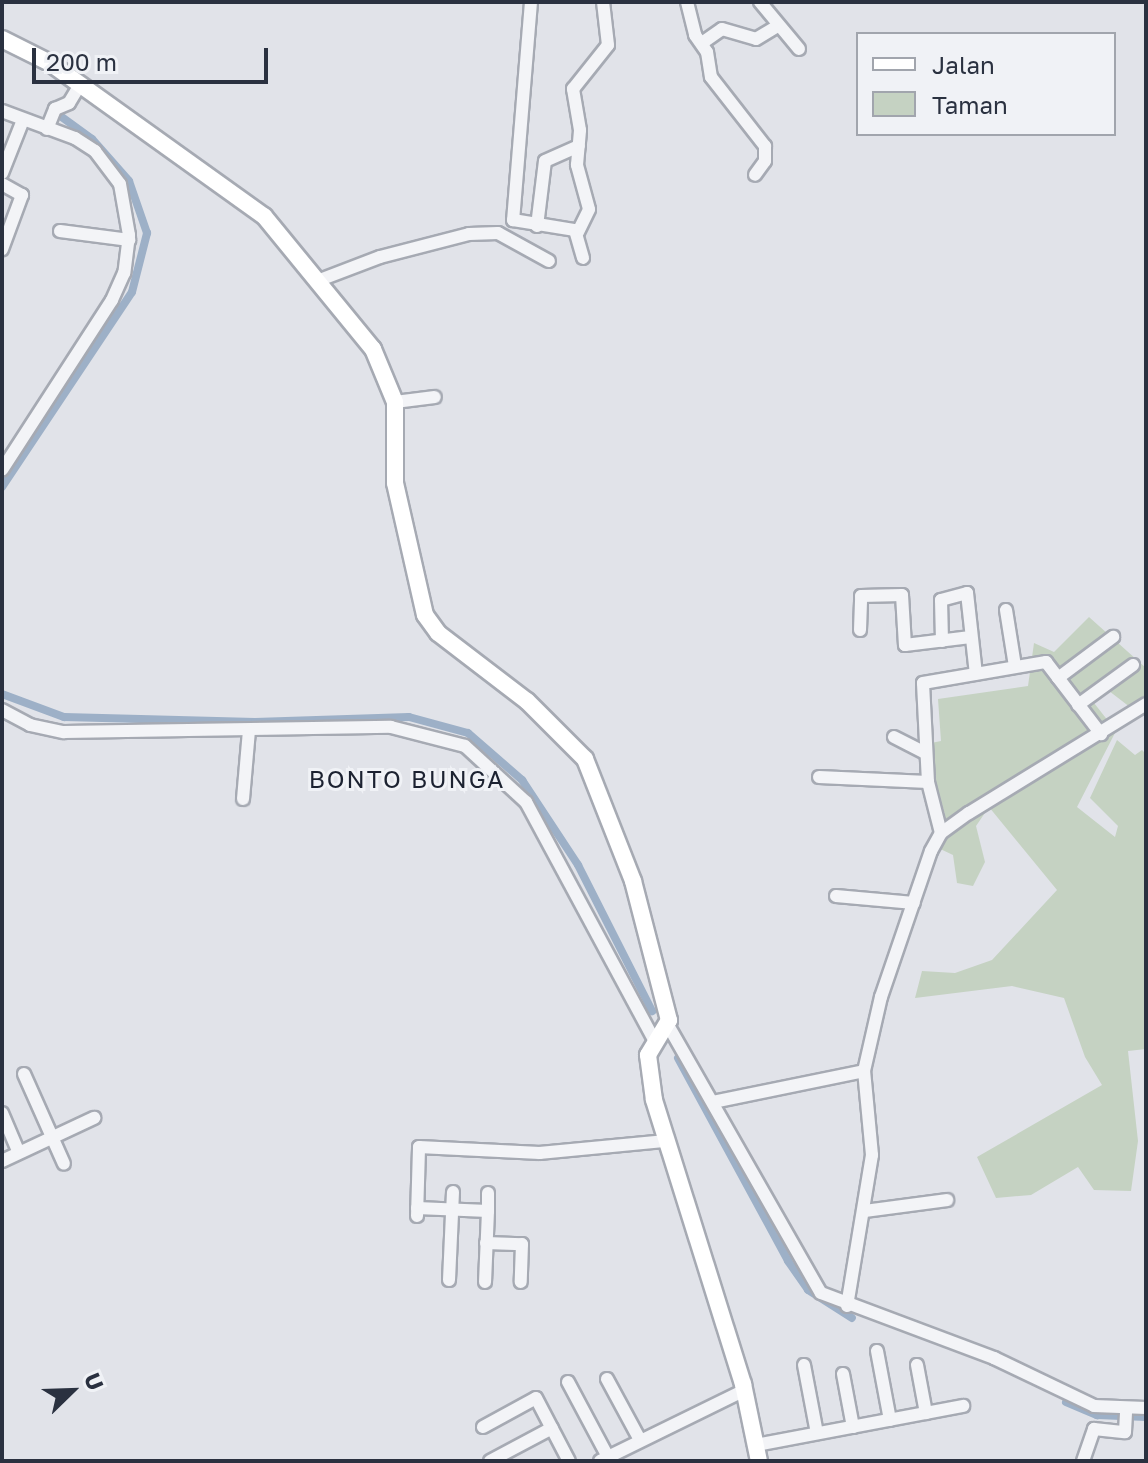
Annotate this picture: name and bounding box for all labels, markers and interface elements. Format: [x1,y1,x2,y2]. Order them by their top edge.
scale bar [36,32,272,82]
legend [856,32,1116,136]
text: 200 m [46,47,117,76]
text: Jalan [932,50,995,79]
text: Taman [932,90,1008,119]
district label: BONTO BUNGA [309,765,505,793]
north arrow [32,1351,112,1431]
text: U [79,1369,110,1394]

